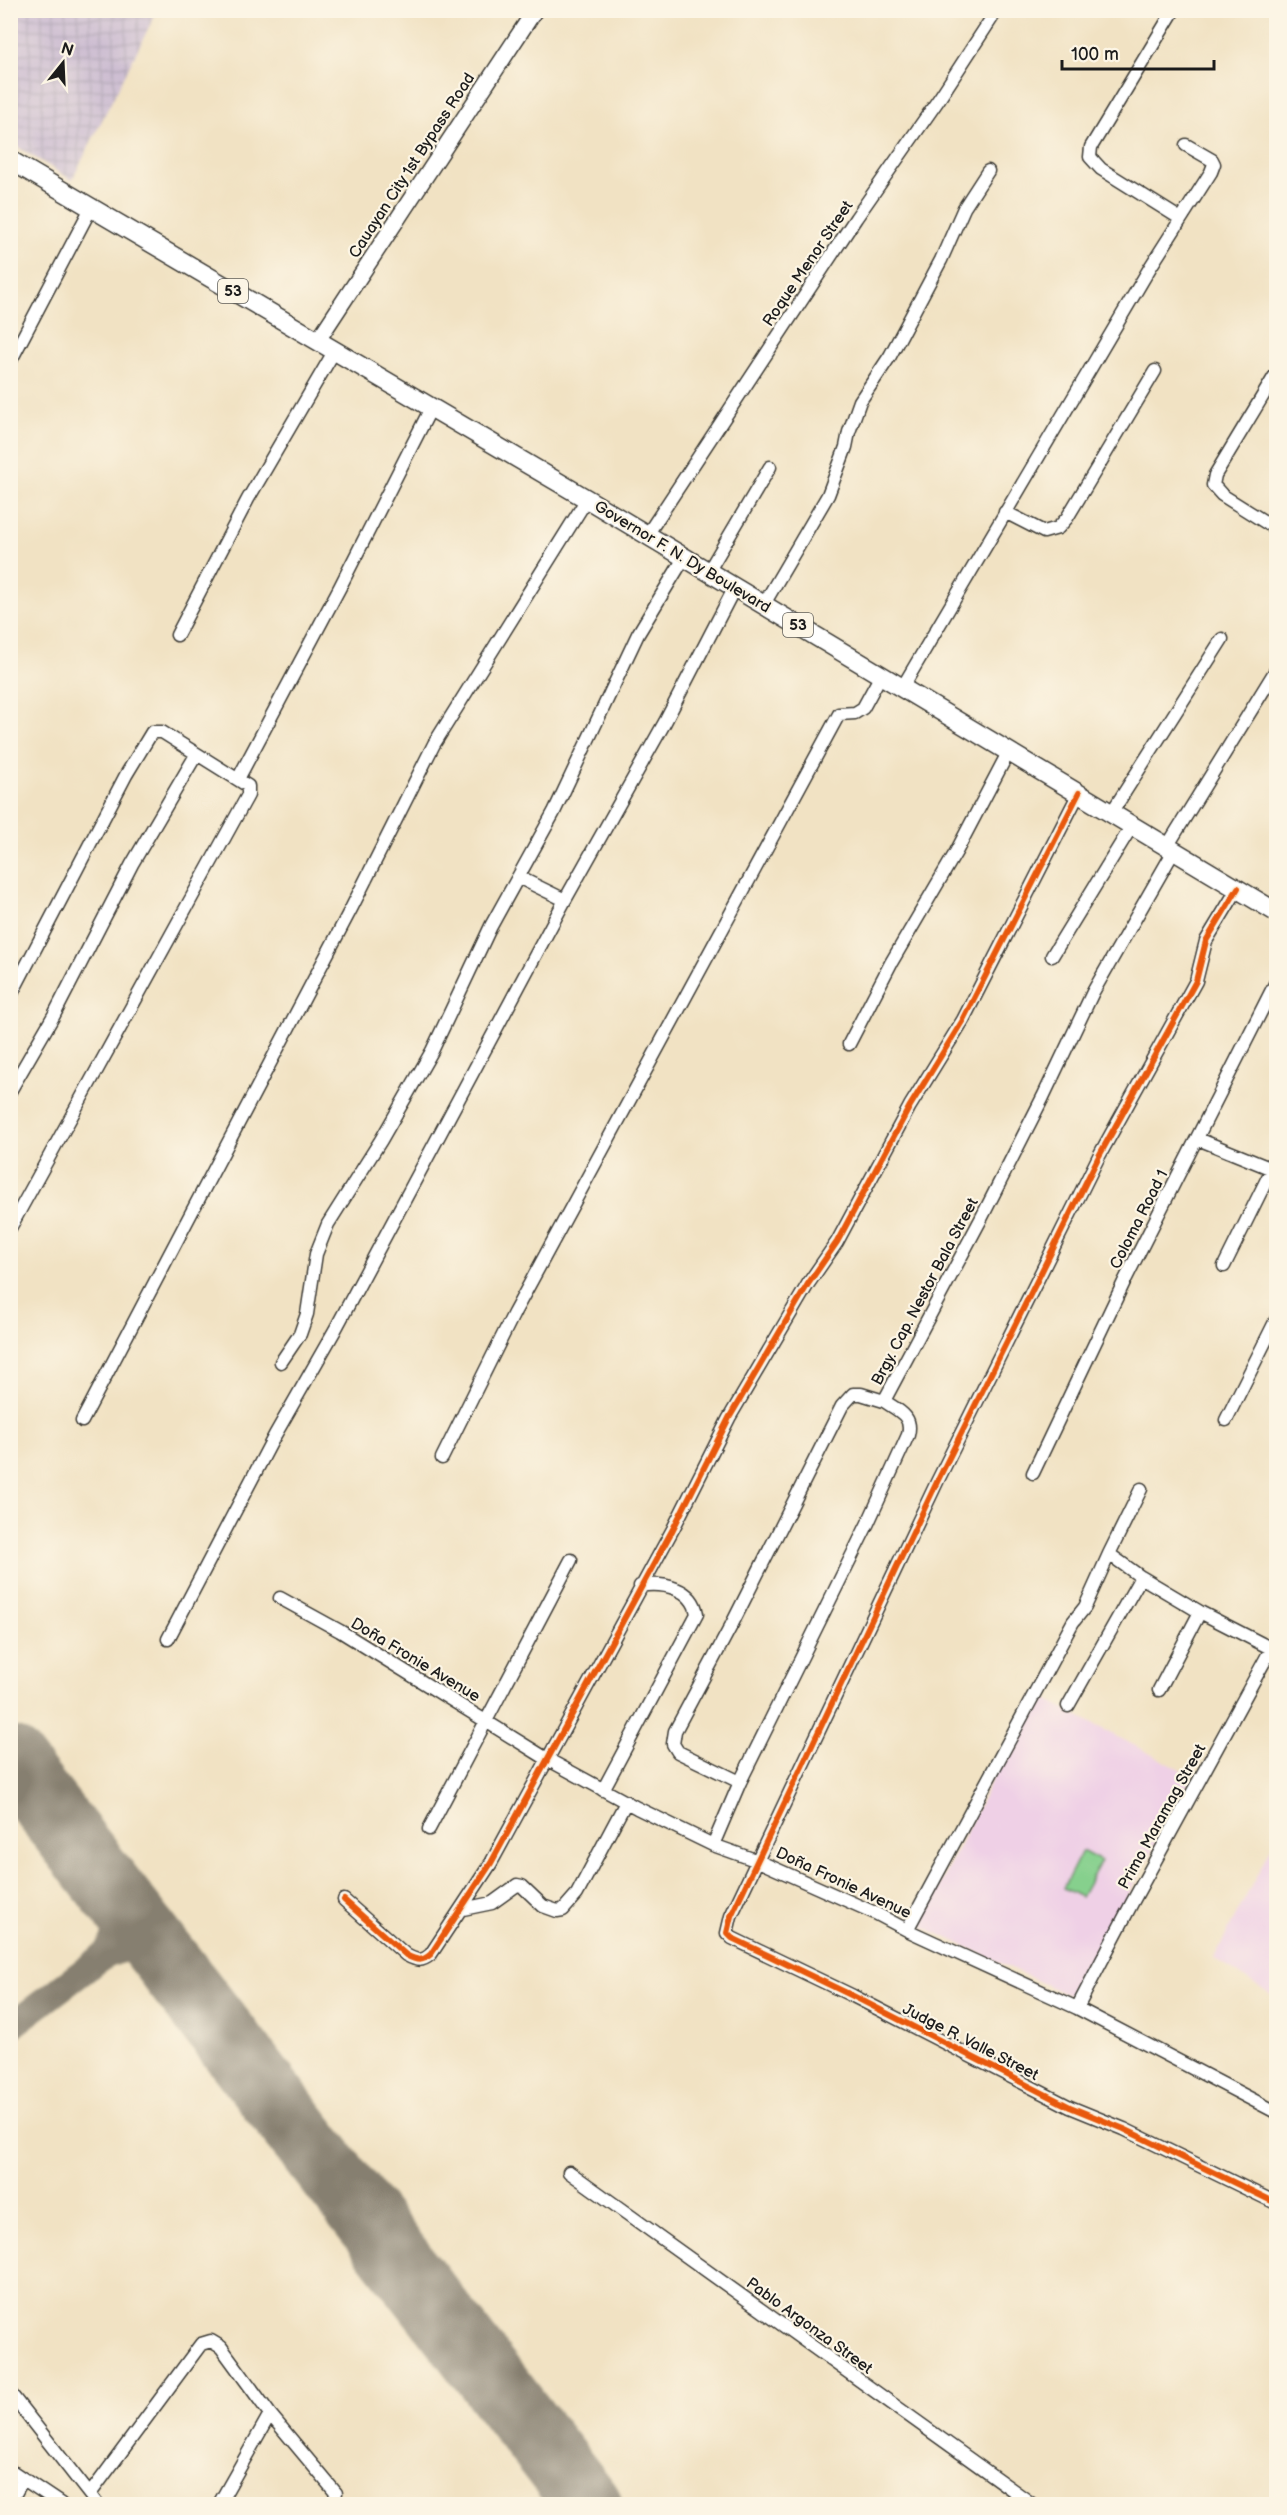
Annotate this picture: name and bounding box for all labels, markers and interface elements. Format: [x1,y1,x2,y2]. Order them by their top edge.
north arrow [33,33,93,93]
scale bar [1062,33,1214,71]
text: N [59,39,76,61]
text: 100 m [1071,44,1119,65]
street label: Cauayan City 1st Bypass Road [345,70,479,262]
street label: Roque Menor Street [759,197,857,330]
road number: 53 [218,279,248,303]
street label: Governor F. N. Dy Boulevard [591,497,774,617]
road number: 53 [783,613,813,637]
street label: Coloma Road 1 [1106,1167,1173,1272]
street label: Brgy. Cap. Nestor Bala Street [868,1195,983,1388]
street label: Doña Fronie Avenue [347,1614,484,1707]
street label: Primo Maramag Street [1114,1741,1210,1893]
street label: Doña Fronie Avenue [773,1844,915,1923]
street label: Judge R. Valle Street [899,2000,1042,2085]
street label: Pablo Argonza Street [742,2274,876,2378]

